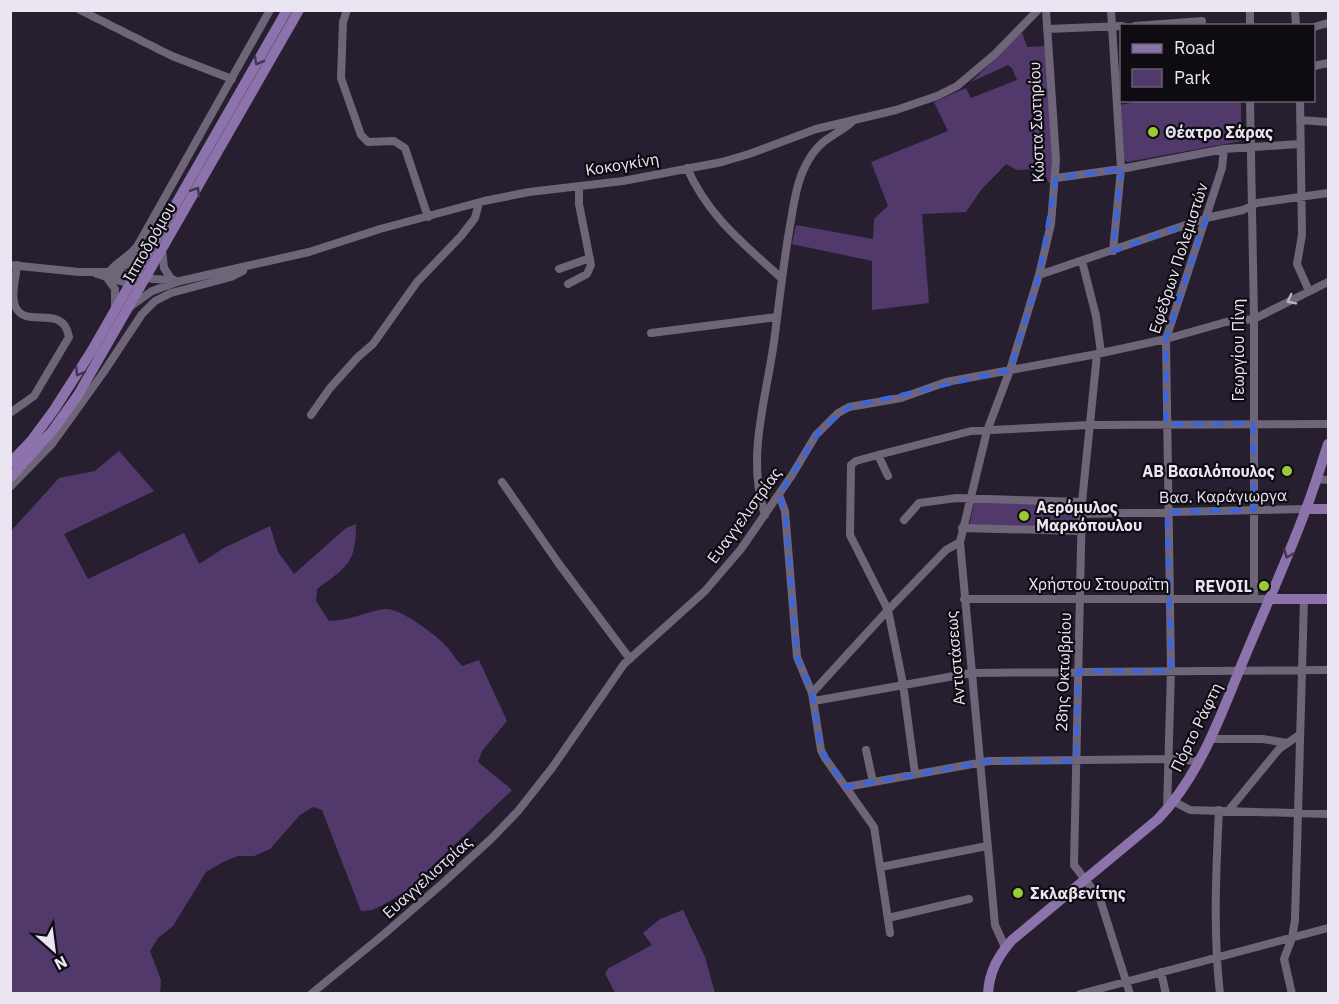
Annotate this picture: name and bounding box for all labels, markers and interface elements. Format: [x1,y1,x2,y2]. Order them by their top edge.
legend [1120,24,1315,102]
text: Road [1174,36,1215,59]
one-way arrow [254,55,265,66]
street label: Κώστα Σωτηρίου [1024,61,1048,183]
text: Park [1174,66,1211,89]
place label: Θέατρο Σάρας [1165,122,1273,142]
marker: Θέατρο Σάρας [1146,125,1160,139]
street label: Κοκογκίνη [584,148,660,180]
street label: Εφέδρων Πολεμιστών [1144,180,1212,336]
one-way arrow [188,187,200,197]
street label: Ιπποδρόμου [118,198,180,286]
one-way arrow [1287,293,1298,305]
street label: Γεωργίου Πίνη [1228,298,1248,402]
one-way arrow [74,366,86,376]
place label: ΑΒ Βασιλόπουλος [1142,461,1275,481]
street label: Ευαγγελιστρίας [702,463,786,567]
marker: ΑΒ Βασιλόπουλος [1280,464,1294,478]
street label: Βασ. Καράγιωργα [1159,485,1287,507]
place label: Αερόμυλος Μαρκόπουλου [1036,497,1142,535]
marker: Αερόμυλος Μαρκόπουλου [1017,509,1031,523]
one-way arrow [1283,548,1295,559]
street label: Χρήστου Στουραΐτη [1029,574,1169,594]
place label: REVOIL [1195,576,1252,596]
marker: REVOIL [1257,579,1271,593]
street label: Αντιστάσεως [941,610,969,706]
street label: 28ης Οκτωβρίου [1051,612,1075,732]
street label: Πόρτο Ράφτη [1166,679,1226,775]
street label: Ευαγγελιστρίας [378,831,476,923]
place label: Σκλαβενίτης [1030,883,1126,903]
marker: Σκλαβενίτης [1011,886,1025,900]
north arrow [24,920,84,980]
text: N [51,952,71,975]

